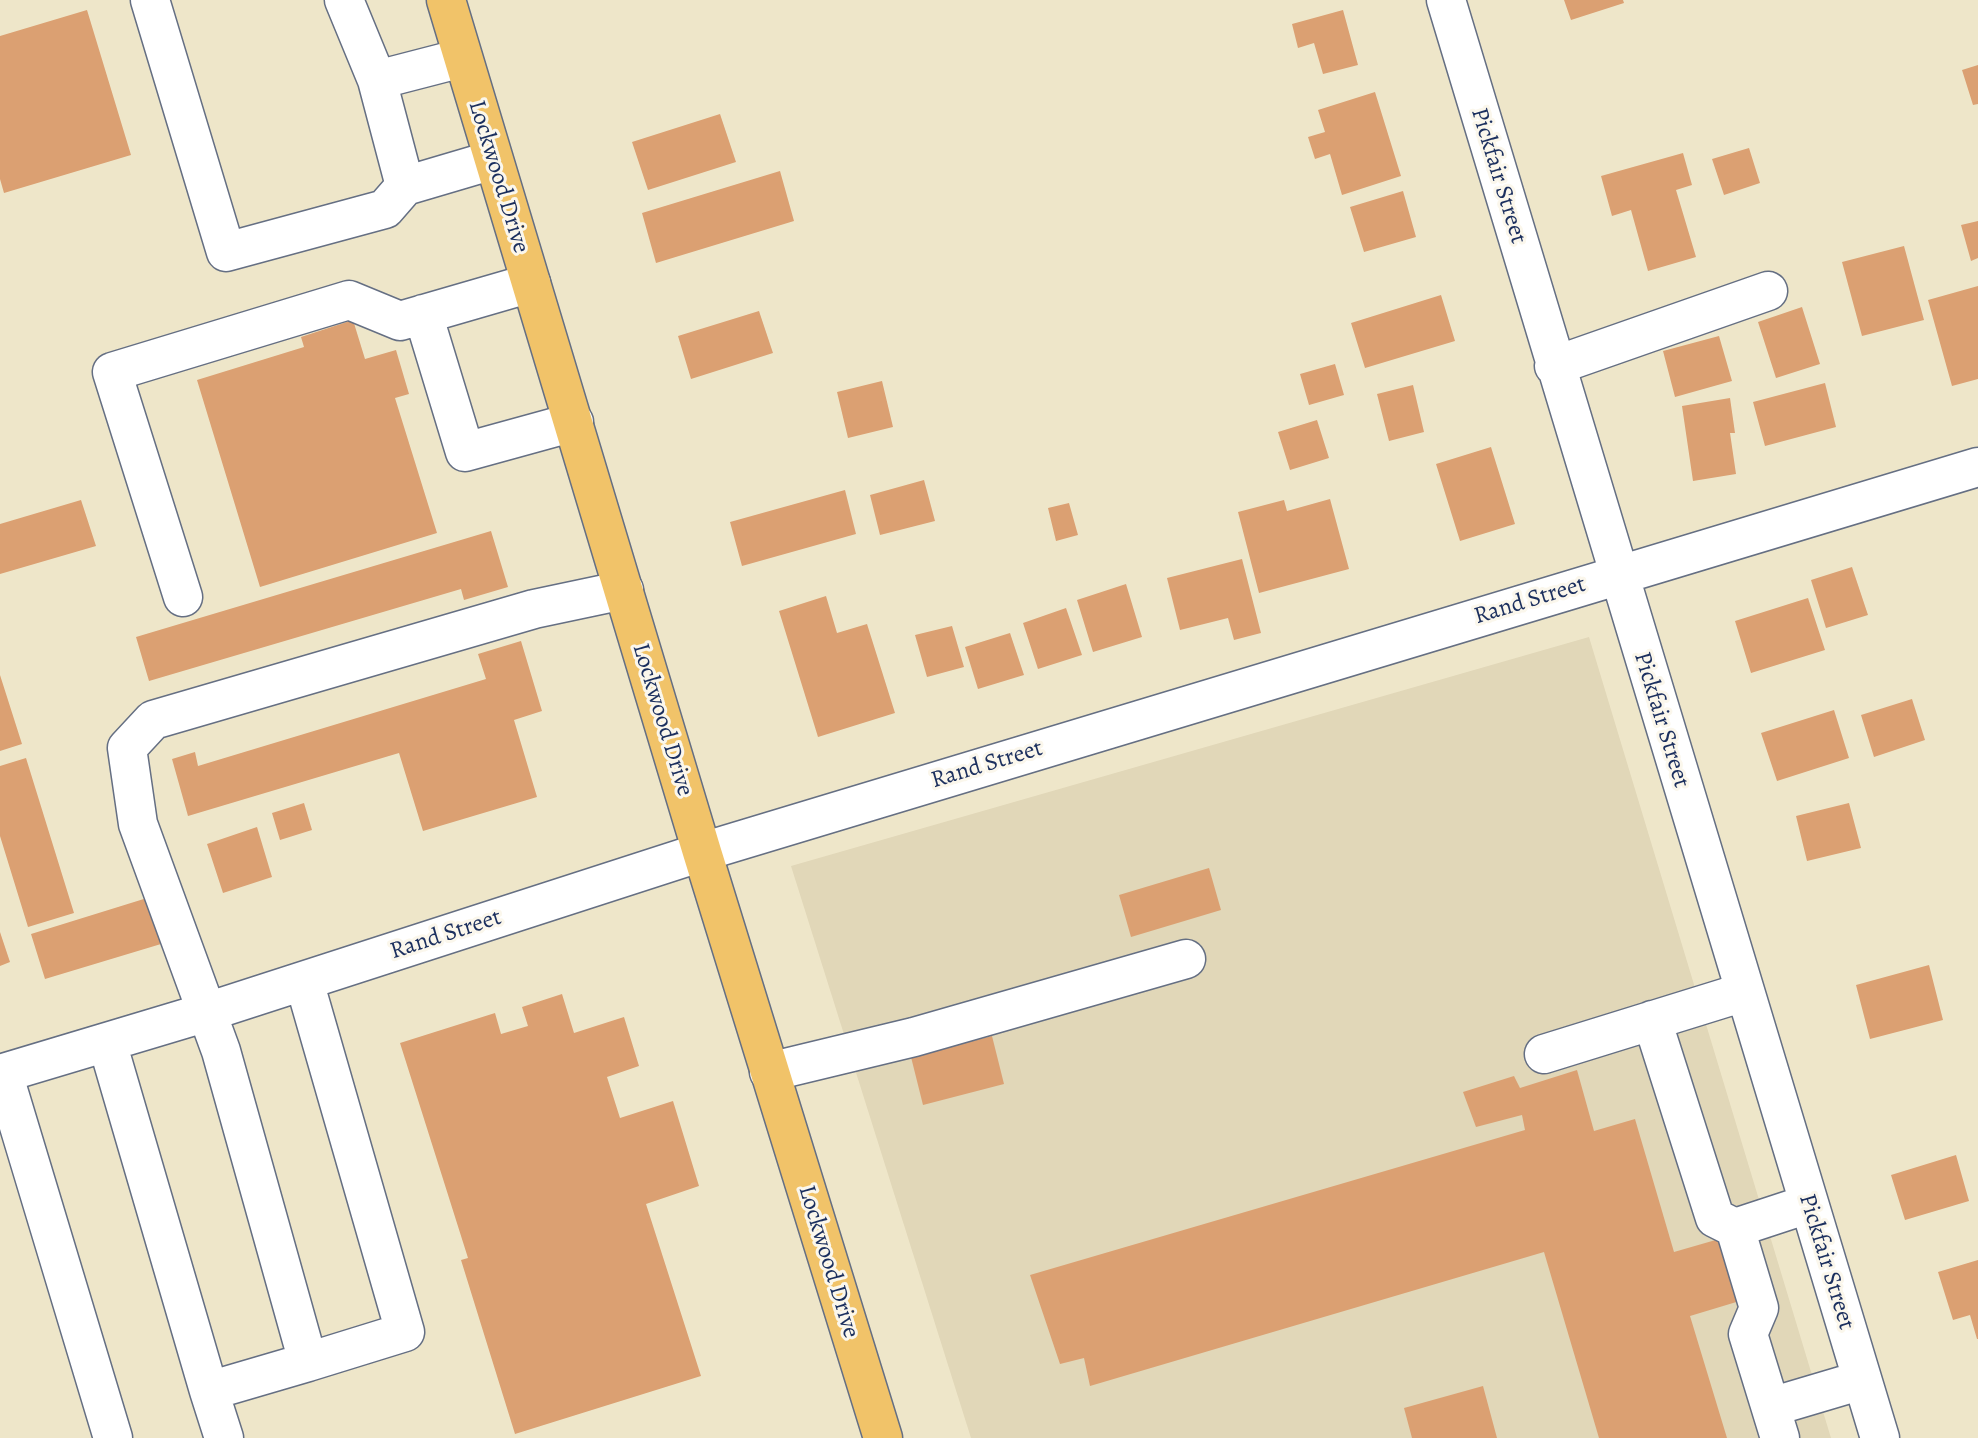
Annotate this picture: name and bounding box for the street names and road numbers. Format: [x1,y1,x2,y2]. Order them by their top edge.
street label: Lockwood Drive [461,97,535,257]
street label: Pickfair Street [1464,105,1532,247]
street label: Rand Street [1471,570,1589,632]
street label: Lockwood Drive [625,640,699,800]
street label: Pickfair Street [1627,649,1695,791]
street label: Rand Street [928,734,1046,796]
street label: Rand Street [387,904,505,966]
street label: Lockwood Drive [791,1182,865,1342]
street label: Pickfair Street [1792,1191,1860,1333]

